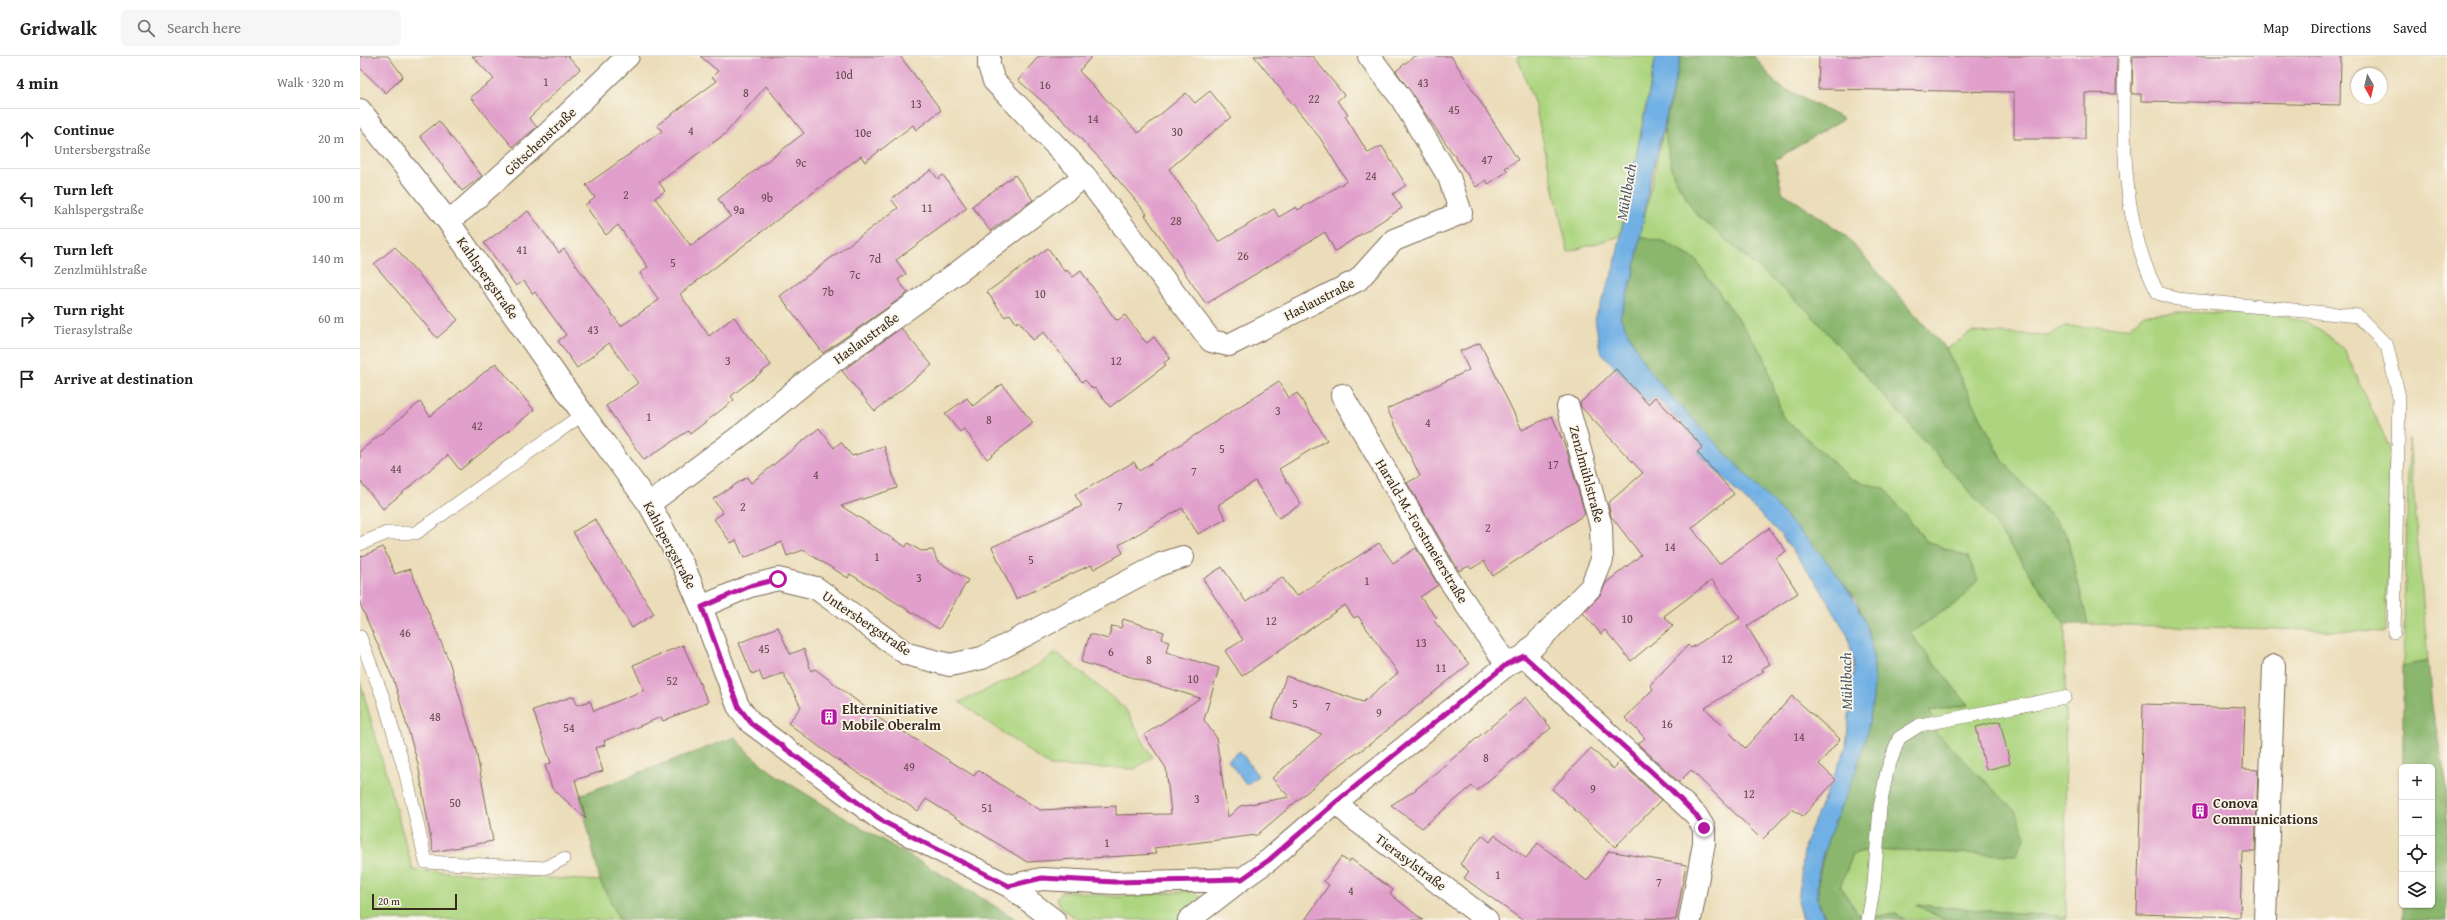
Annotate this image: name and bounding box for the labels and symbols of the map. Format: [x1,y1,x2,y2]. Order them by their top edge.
house number: 10d [835,66,854,83]
north arrow [2351,68,2387,104]
house number: 1 [543,73,549,90]
house number: 43 [1417,74,1429,91]
house number: 16 [1039,76,1051,93]
house number: 8 [743,84,749,101]
house number: 22 [1308,90,1320,107]
house number: 13 [910,95,922,112]
house number: 45 [1448,101,1460,118]
street label: Götschenstraße [500,102,581,180]
house number: 14 [1087,110,1099,127]
house number: 4 [688,122,694,139]
house number: 30 [1171,123,1183,140]
house number: 10e [854,124,872,141]
house number: 47 [1481,151,1493,168]
house number: 9c [795,154,807,171]
water label: Mühlbach [1611,161,1641,222]
house number: 24 [1365,167,1377,184]
house number: 2 [623,186,629,203]
house number: 9b [761,189,773,206]
house number: 11 [921,199,933,216]
house number: 9a [733,201,745,218]
house number: 28 [1170,212,1182,229]
street label: Kahlspergstraße [452,233,524,324]
house number: 41 [516,241,528,258]
house number: 26 [1237,247,1249,264]
house number: 7d [869,250,882,267]
house number: 5 [670,254,676,271]
house number: 7c [849,266,861,283]
street label: Haslaustraße [1280,272,1358,325]
house number: 7b [822,283,834,300]
house number: 10 [1034,285,1046,302]
street label: Haslaustraße [829,307,903,369]
house number: 43 [587,321,599,338]
house number: 3 [725,352,731,369]
house number: 12 [1110,352,1122,369]
house number: 3 [1275,402,1281,419]
house number: 1 [646,408,652,425]
house number: 8 [986,411,992,428]
house number: 4 [1425,414,1431,431]
house number: 42 [471,417,483,434]
street label: Zenzlmühlstraße [1564,423,1610,525]
house number: 5 [1219,440,1225,457]
street label: Harald-M.-Forstmeierstraße [1371,455,1473,607]
house number: 17 [1547,456,1559,473]
house number: 44 [390,460,402,477]
house number: 7 [1191,463,1197,480]
house number: 4 [813,466,819,483]
street label: Kahlspergstraße [638,498,702,593]
house number: 2 [740,498,746,515]
house number: 7 [1117,498,1123,515]
house number: 2 [1485,519,1491,536]
house number: 14 [1664,538,1676,555]
house number: 1 [874,548,880,565]
house number: 5 [1028,551,1034,568]
house number: 3 [916,569,922,586]
route start [769,570,787,588]
house number: 1 [1364,572,1370,589]
street label: Untersbergstraße [818,586,916,661]
house number: 10 [1621,610,1633,627]
house number: 12 [1265,612,1277,629]
house number: 46 [399,624,411,641]
house number: 13 [1415,634,1427,651]
house number: 45 [758,640,770,657]
house number: 6 [1108,643,1114,660]
house number: 12 [1721,650,1733,667]
house number: 8 [1146,651,1152,668]
water label: Mühlbach [1835,652,1857,710]
house number: 11 [1435,659,1447,676]
house number: 10 [1187,670,1199,687]
house number: 52 [666,672,678,689]
house number: 5 [1292,695,1298,712]
house number: 7 [1325,698,1331,715]
place label: Elterninitiative Mobile Oberalm [842,699,941,735]
house number: 9 [1376,704,1382,721]
building icon: Elterninitiative Mobile Oberalm [819,707,839,727]
house number: 48 [429,708,441,725]
house number: 16 [1661,715,1673,732]
house number: 54 [563,719,575,736]
house number: 14 [1793,728,1805,745]
house number: 8 [1483,749,1489,766]
house number: 49 [903,758,915,775]
house number: 9 [1590,780,1596,797]
house number: 12 [1743,785,1755,802]
house number: 3 [1194,790,1200,807]
place label: Conova Communications [2213,793,2318,829]
house number: 50 [449,794,461,811]
house number: 51 [981,799,993,816]
building icon: Conova Communications [2190,801,2210,821]
route end [1695,819,1713,837]
street label: Tierasylstraße [1371,829,1451,896]
house number: 1 [1104,834,1110,851]
house number: 1 [1495,866,1501,883]
house number: 7 [1656,874,1662,891]
house number: 4 [1348,882,1354,899]
scale bar [372,892,457,911]

